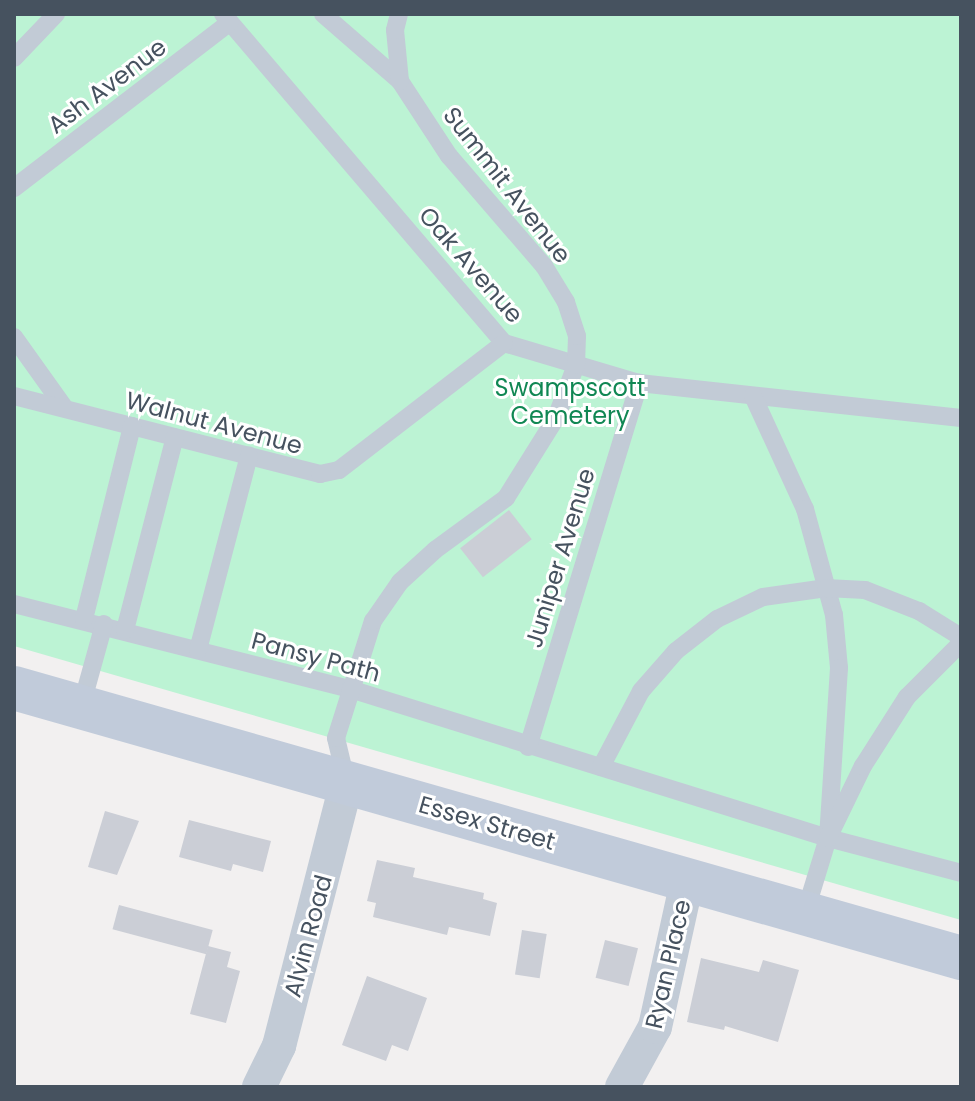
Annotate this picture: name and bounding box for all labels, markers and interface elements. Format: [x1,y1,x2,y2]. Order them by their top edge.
street label: Ash Avenue [42,32,172,140]
street label: Summit Avenue [437,101,577,269]
street label: Oak Avenue [413,201,529,329]
park label: Swampscott Cemetery [495,374,645,430]
street label: Walnut Avenue [123,386,305,460]
street label: Juniper Avenue [519,465,601,651]
street label: Pansy Path [248,626,384,688]
street label: Essex Street [416,790,558,856]
street label: Alvin Road [278,872,338,1000]
street label: Ryan Place [639,897,697,1031]

